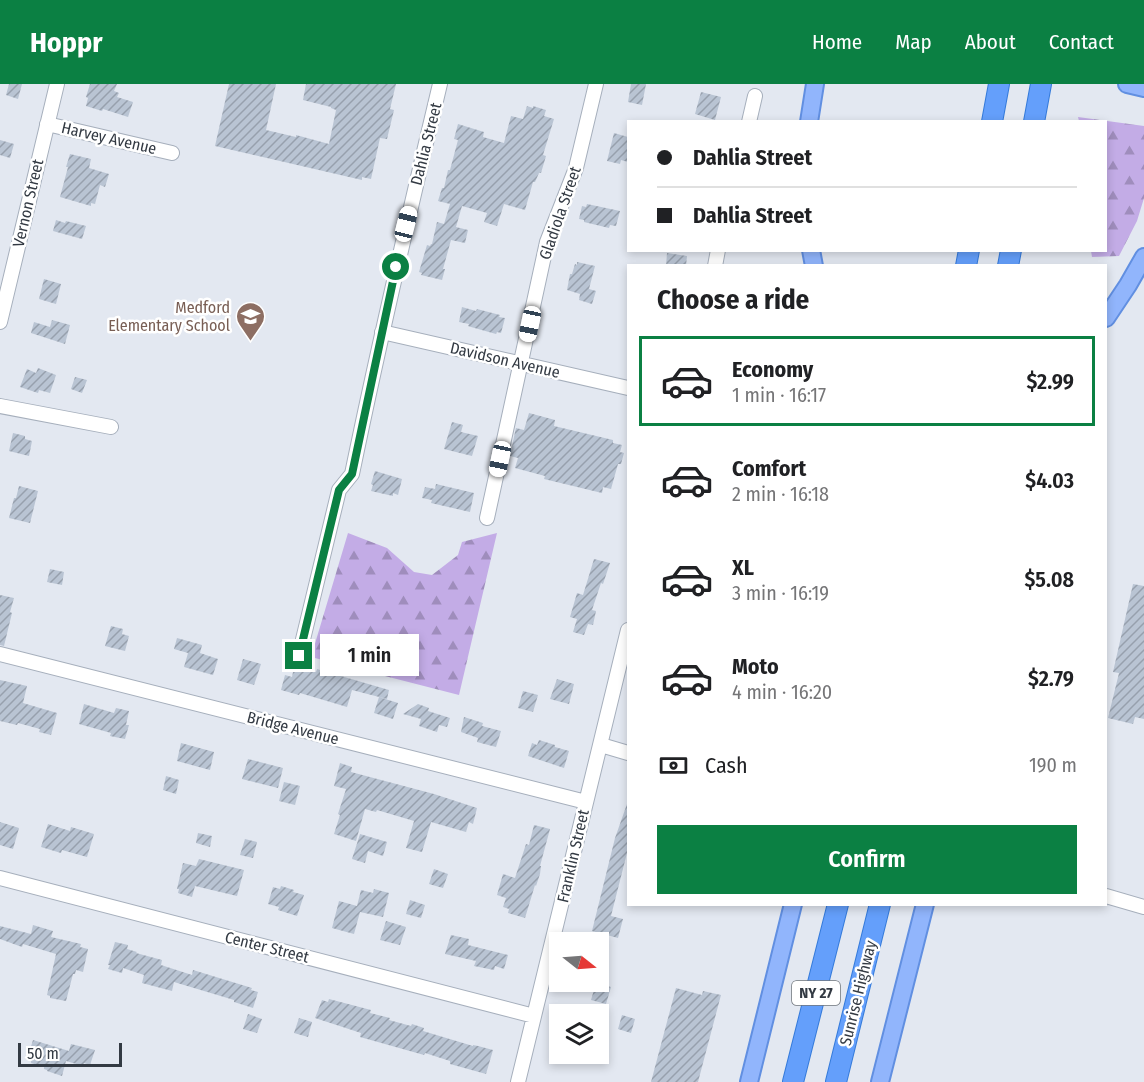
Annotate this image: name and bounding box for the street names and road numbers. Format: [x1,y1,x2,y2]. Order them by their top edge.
street label: Dahlia Street [407,100,446,187]
street label: Harvey Avenue [60,118,158,158]
street label: Vernon Street [9,156,48,249]
street label: Gladiola Street [535,163,585,262]
street label: Davidson Avenue [448,338,562,382]
street label: Bridge Avenue [245,707,341,749]
street label: Franklin Street [553,807,593,904]
street label: Center Street [223,927,312,967]
street label: Sunrise Highway [836,938,880,1047]
road number: NY 27 [792,981,840,1005]

